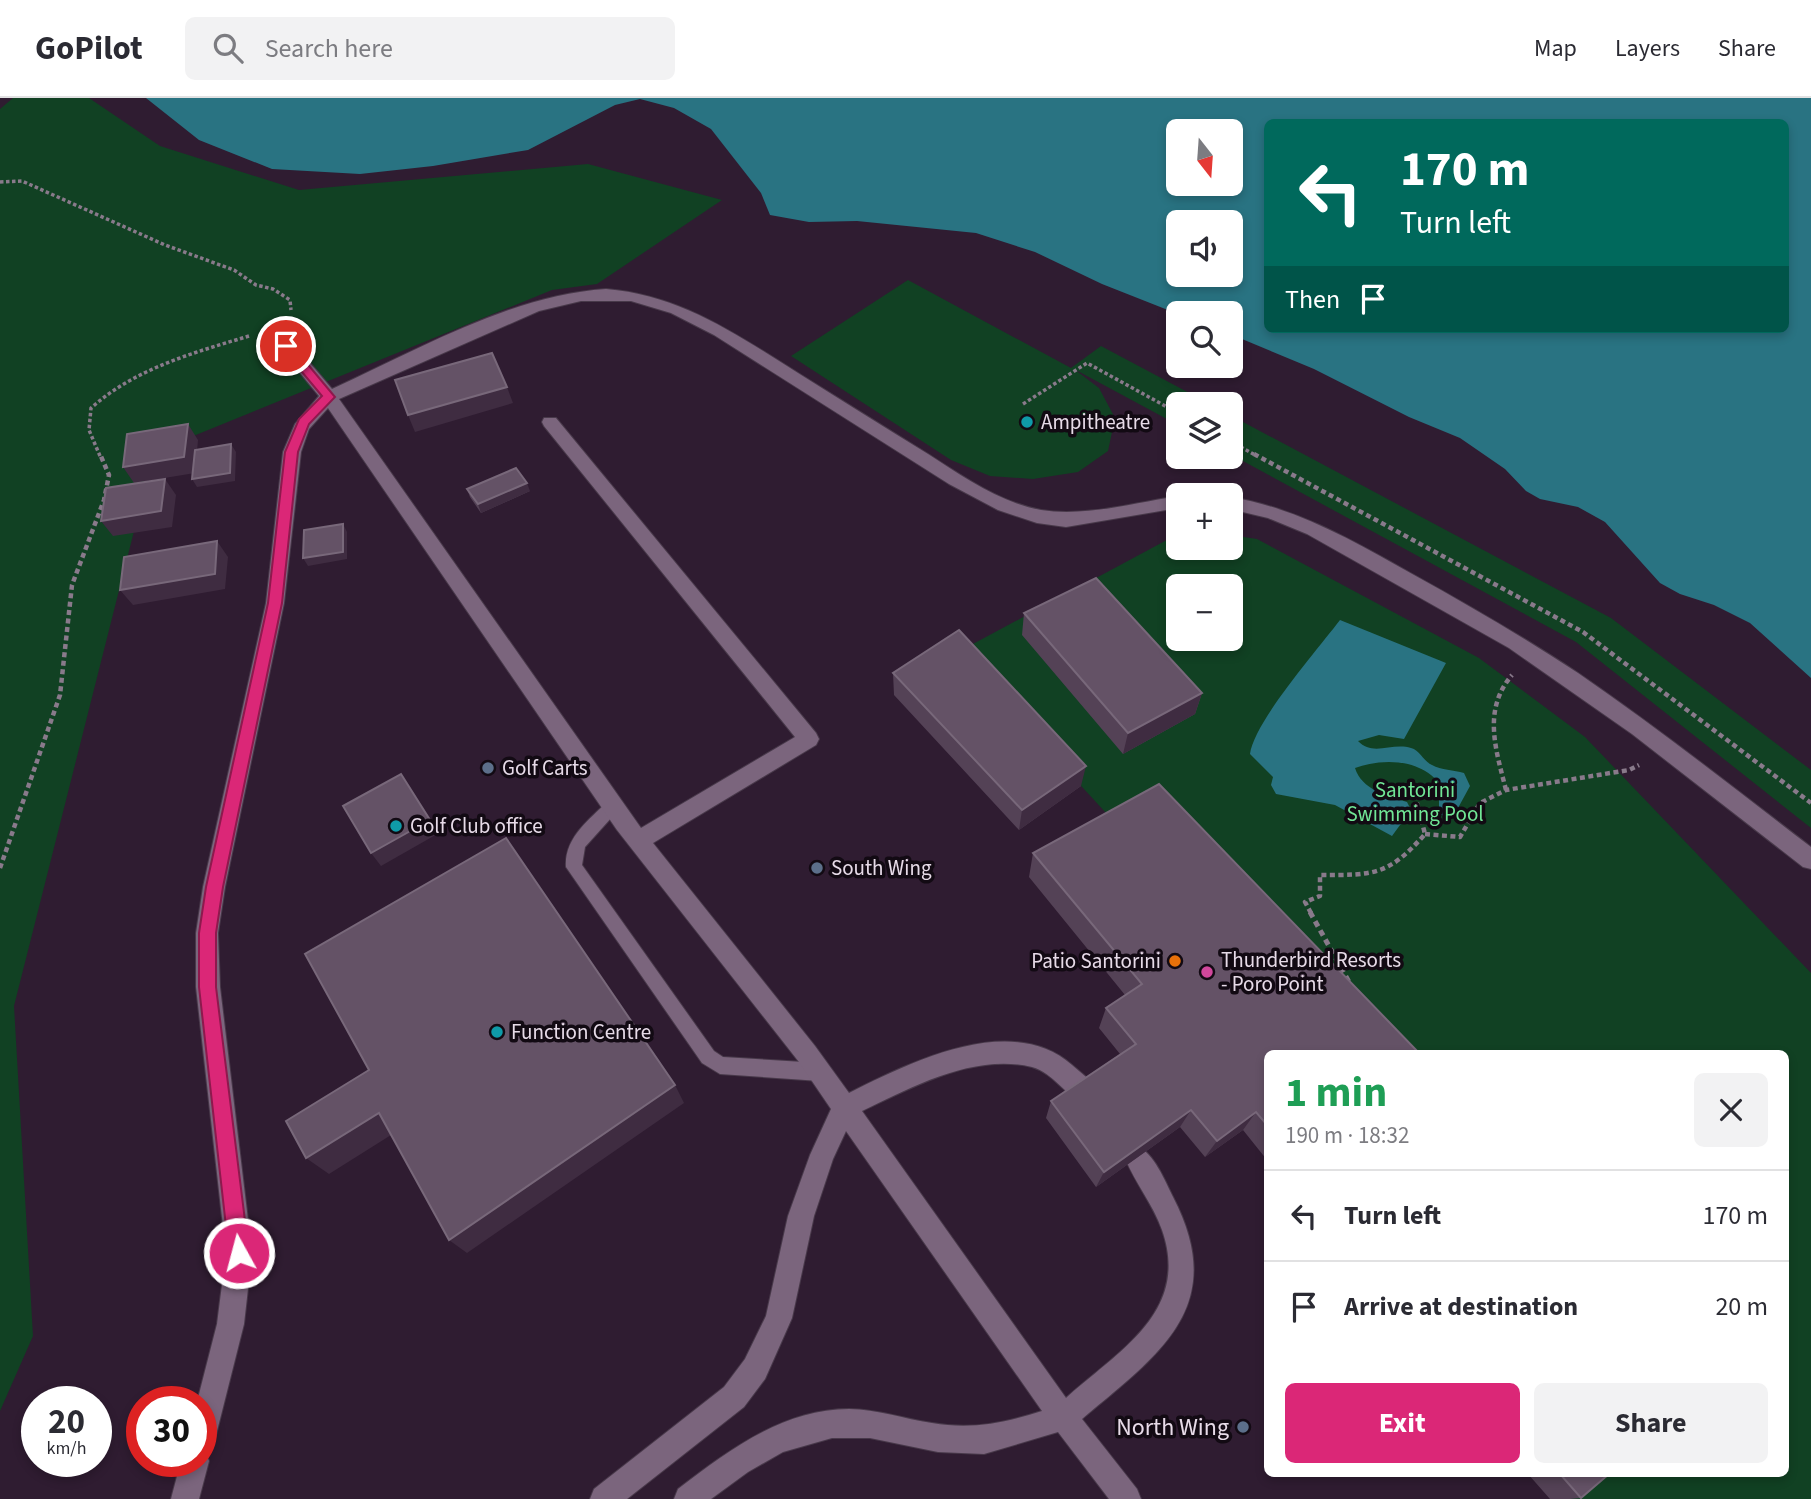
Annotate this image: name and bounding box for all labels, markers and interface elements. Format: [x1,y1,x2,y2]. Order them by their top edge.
search box [185,17,675,80]
text: GoPilot [35,25,143,72]
icon: search [209,29,247,67]
text: Search here [265,30,393,67]
text: Map [1534,31,1577,66]
text: Layers [1615,31,1680,66]
text: Share [1718,31,1776,66]
north arrow [1166,119,1242,196]
map controls [1166,119,1243,651]
text: 170 m [1400,135,1529,205]
icon: left [1285,147,1376,238]
text: Turn left [1400,200,1511,246]
button: sound [1166,210,1243,287]
icon: arrive [1354,280,1392,318]
text: Then [1285,281,1340,318]
button: search [1166,301,1243,378]
pin [256,316,316,376]
icon: arrive [267,327,305,365]
button: layers [1166,392,1243,469]
place label: Ampitheatre [1041,407,1150,437]
marker: Ampitheatre [1019,414,1035,430]
button: + [1166,483,1243,560]
button: − [1166,574,1243,651]
place label: Golf Carts [502,753,588,783]
marker: Golf Carts [480,760,496,776]
park label: Santorini Swimming Pool [1346,775,1484,829]
place label: Golf Club office [410,811,543,841]
marker: Golf Club office [388,818,404,834]
place label: South Wing [831,853,932,883]
marker: South Wing [809,860,825,876]
place label: Thunderbird Resorts - Poro Point [1221,945,1401,999]
place label: Patio Santorini [1031,946,1161,976]
marker: Patio Santorini [1167,953,1183,969]
marker: Thunderbird Resorts - Poro Point [1199,964,1215,980]
place label: Function Centre [511,1017,651,1047]
marker: Function Centre [489,1024,505,1040]
text: 1 min [1285,1063,1387,1123]
button: close [1694,1073,1768,1147]
text: 190 m · 18:32 [1285,1119,1409,1152]
icon: left [1285,1197,1323,1235]
text: Turn left [1344,1197,1441,1234]
text: 170 m [1702,1197,1768,1234]
position arrow [202,1216,276,1290]
icon: arrive [1285,1288,1323,1326]
text: Arrive at destination [1344,1288,1578,1325]
text: 20 m [1715,1288,1768,1325]
button: Exit [1285,1383,1520,1463]
button: Share [1534,1383,1768,1463]
speed limit sign: 30 [126,1386,217,1477]
text: 20 [48,1397,85,1447]
place label: North Wing [1116,1410,1229,1445]
marker: North Wing [1235,1419,1251,1435]
text: km/h [47,1436,86,1461]

